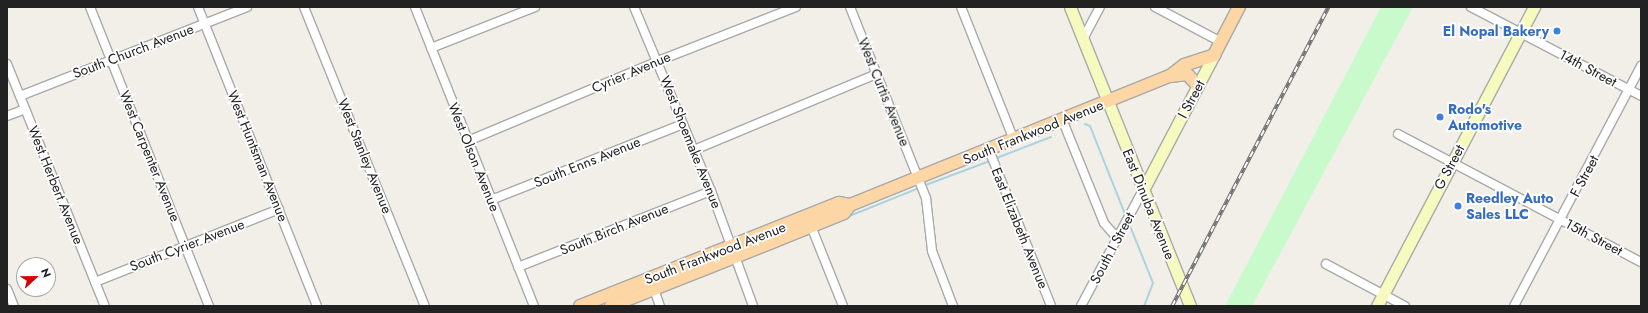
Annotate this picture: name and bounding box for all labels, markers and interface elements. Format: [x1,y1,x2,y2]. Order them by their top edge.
street label: South Church Avenue [70,20,196,82]
place label: El Nopal Bakery [1443,23,1549,39]
marker: El Nopal Bakery [1552,26,1562,36]
street label: West Curtis Avenue [855,35,913,149]
street label: 14th Street [1556,46,1620,90]
street label: Cyrier Avenue [589,48,673,96]
street label: West Shoemake Avenue [657,73,725,211]
street label: I Street [1174,77,1208,121]
street label: West Carpenter Avenue [116,88,184,224]
street label: West Huntsman Avenue [224,88,292,224]
street label: West Stanley Avenue [334,96,396,216]
street label: South Frankwood Avenue [960,96,1106,168]
street label: West Olson Avenue [445,100,503,214]
place label: Rodo's Automotive [1448,101,1522,134]
marker: Rodo's Automotive [1435,112,1445,122]
street label: West Herbert Avenue [25,123,87,247]
street label: South Enns Avenue [531,133,643,191]
street label: G Street [1430,142,1468,192]
street label: East Dinuba Avenue [1119,146,1179,262]
street label: F Street [1566,152,1602,200]
street label: East Elizabeth Avenue [988,165,1052,291]
place label: Reedley Auto Sales LLC [1466,190,1554,222]
street label: South Birch Avenue [557,200,671,258]
marker: Reedley Auto Sales LLC [1453,201,1463,211]
street label: South I Street [1086,209,1138,287]
street label: South Cyrier Avenue [127,215,247,275]
street label: 15th Street [1562,215,1626,259]
street label: South Frankwood Avenue [642,218,788,288]
north arrow [16,257,56,297]
text: N [37,266,55,280]

